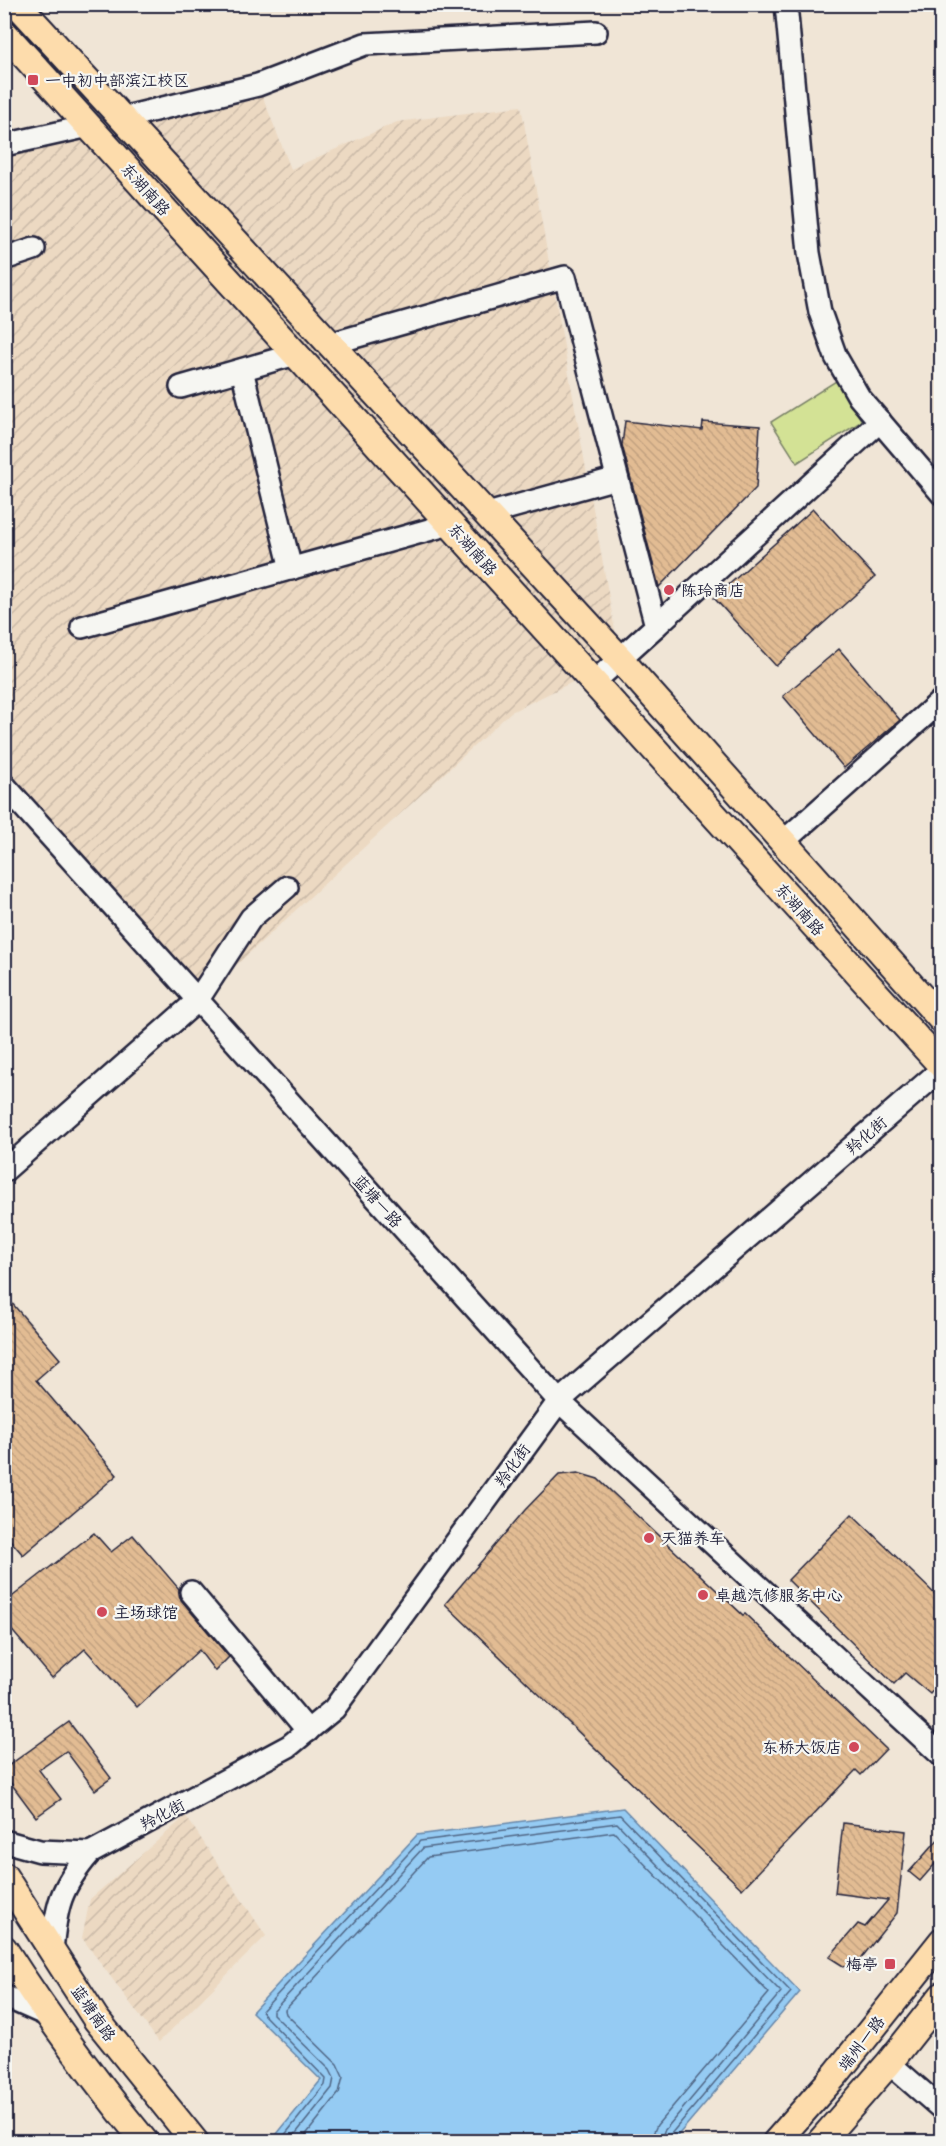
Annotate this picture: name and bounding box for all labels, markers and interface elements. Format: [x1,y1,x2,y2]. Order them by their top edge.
place label: 一中初中部滨江校区 [45,69,189,90]
marker: 一中初中部滨江校区 [26,73,40,87]
street label: 东湖南路 [117,158,176,219]
street label: 东湖南路 [444,518,503,579]
place label: 陈玲商店 [681,579,745,600]
marker: 陈玲商店 [662,583,676,597]
street label: 东湖南路 [771,878,830,939]
street label: 羚化街 [841,1111,891,1158]
street label: 蓝塘一路 [349,1170,408,1231]
street label: 羚化街 [489,1439,534,1490]
place label: 天猫养车 [661,1527,725,1548]
marker: 天猫养车 [642,1531,656,1545]
place label: 卓越汽修服务中心 [715,1584,843,1605]
marker: 卓越汽修服务中心 [696,1588,710,1602]
place label: 主场球馆 [114,1601,178,1622]
marker: 主场球馆 [95,1605,109,1619]
place label: 东桥大饭店 [762,1736,842,1757]
marker: 东桥大饭店 [847,1740,861,1754]
street label: 羚化街 [136,1793,188,1834]
place label: 梅亭 [846,1953,878,1974]
marker: 梅亭 [883,1957,897,1971]
street label: 蓝塘南路 [67,1980,121,2045]
street label: 端州一路 [833,2011,889,2074]

